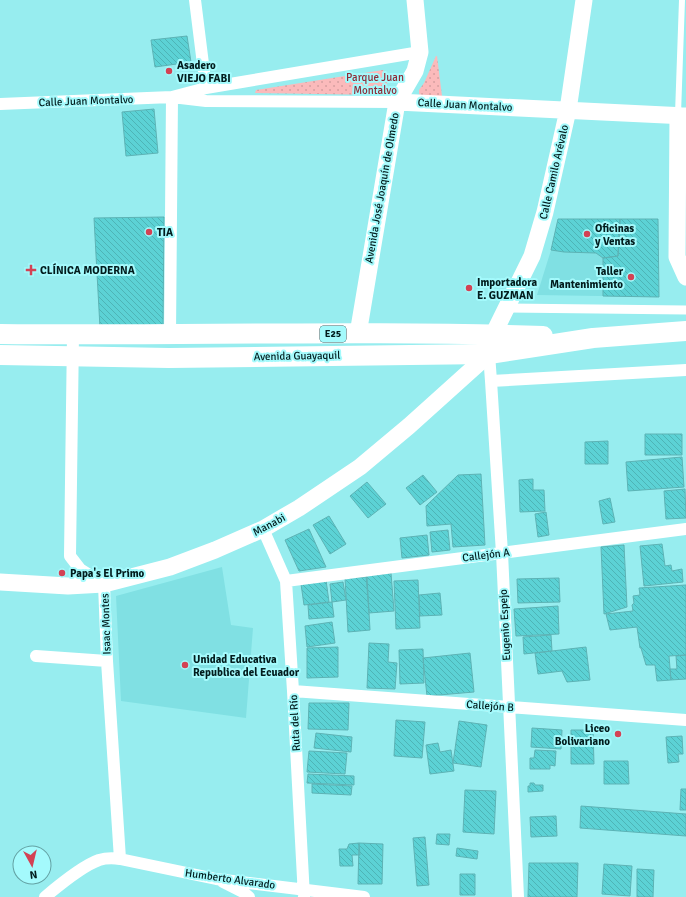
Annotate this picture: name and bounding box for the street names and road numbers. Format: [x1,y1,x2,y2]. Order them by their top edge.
street label: Calle Juan Montalvo [38,93,134,109]
street label: Calle Juan Montalvo [417,96,513,114]
street label: Avenida José Joaquín de Olmedo [362,111,402,264]
street label: Calle Camilo Arévalo [537,123,571,221]
road number: E25 [320,326,346,342]
street label: Avenida Guayaquil [253,349,341,363]
street label: Manabi [251,511,287,539]
street label: Callejón A [461,546,511,564]
street label: Eugenio Espejo [497,589,513,661]
street label: Isaac Montes [98,593,114,655]
street label: Ruta del Río [287,694,303,752]
street label: Callejón B [466,698,515,714]
street label: Humberto Alvarado [184,866,276,892]

